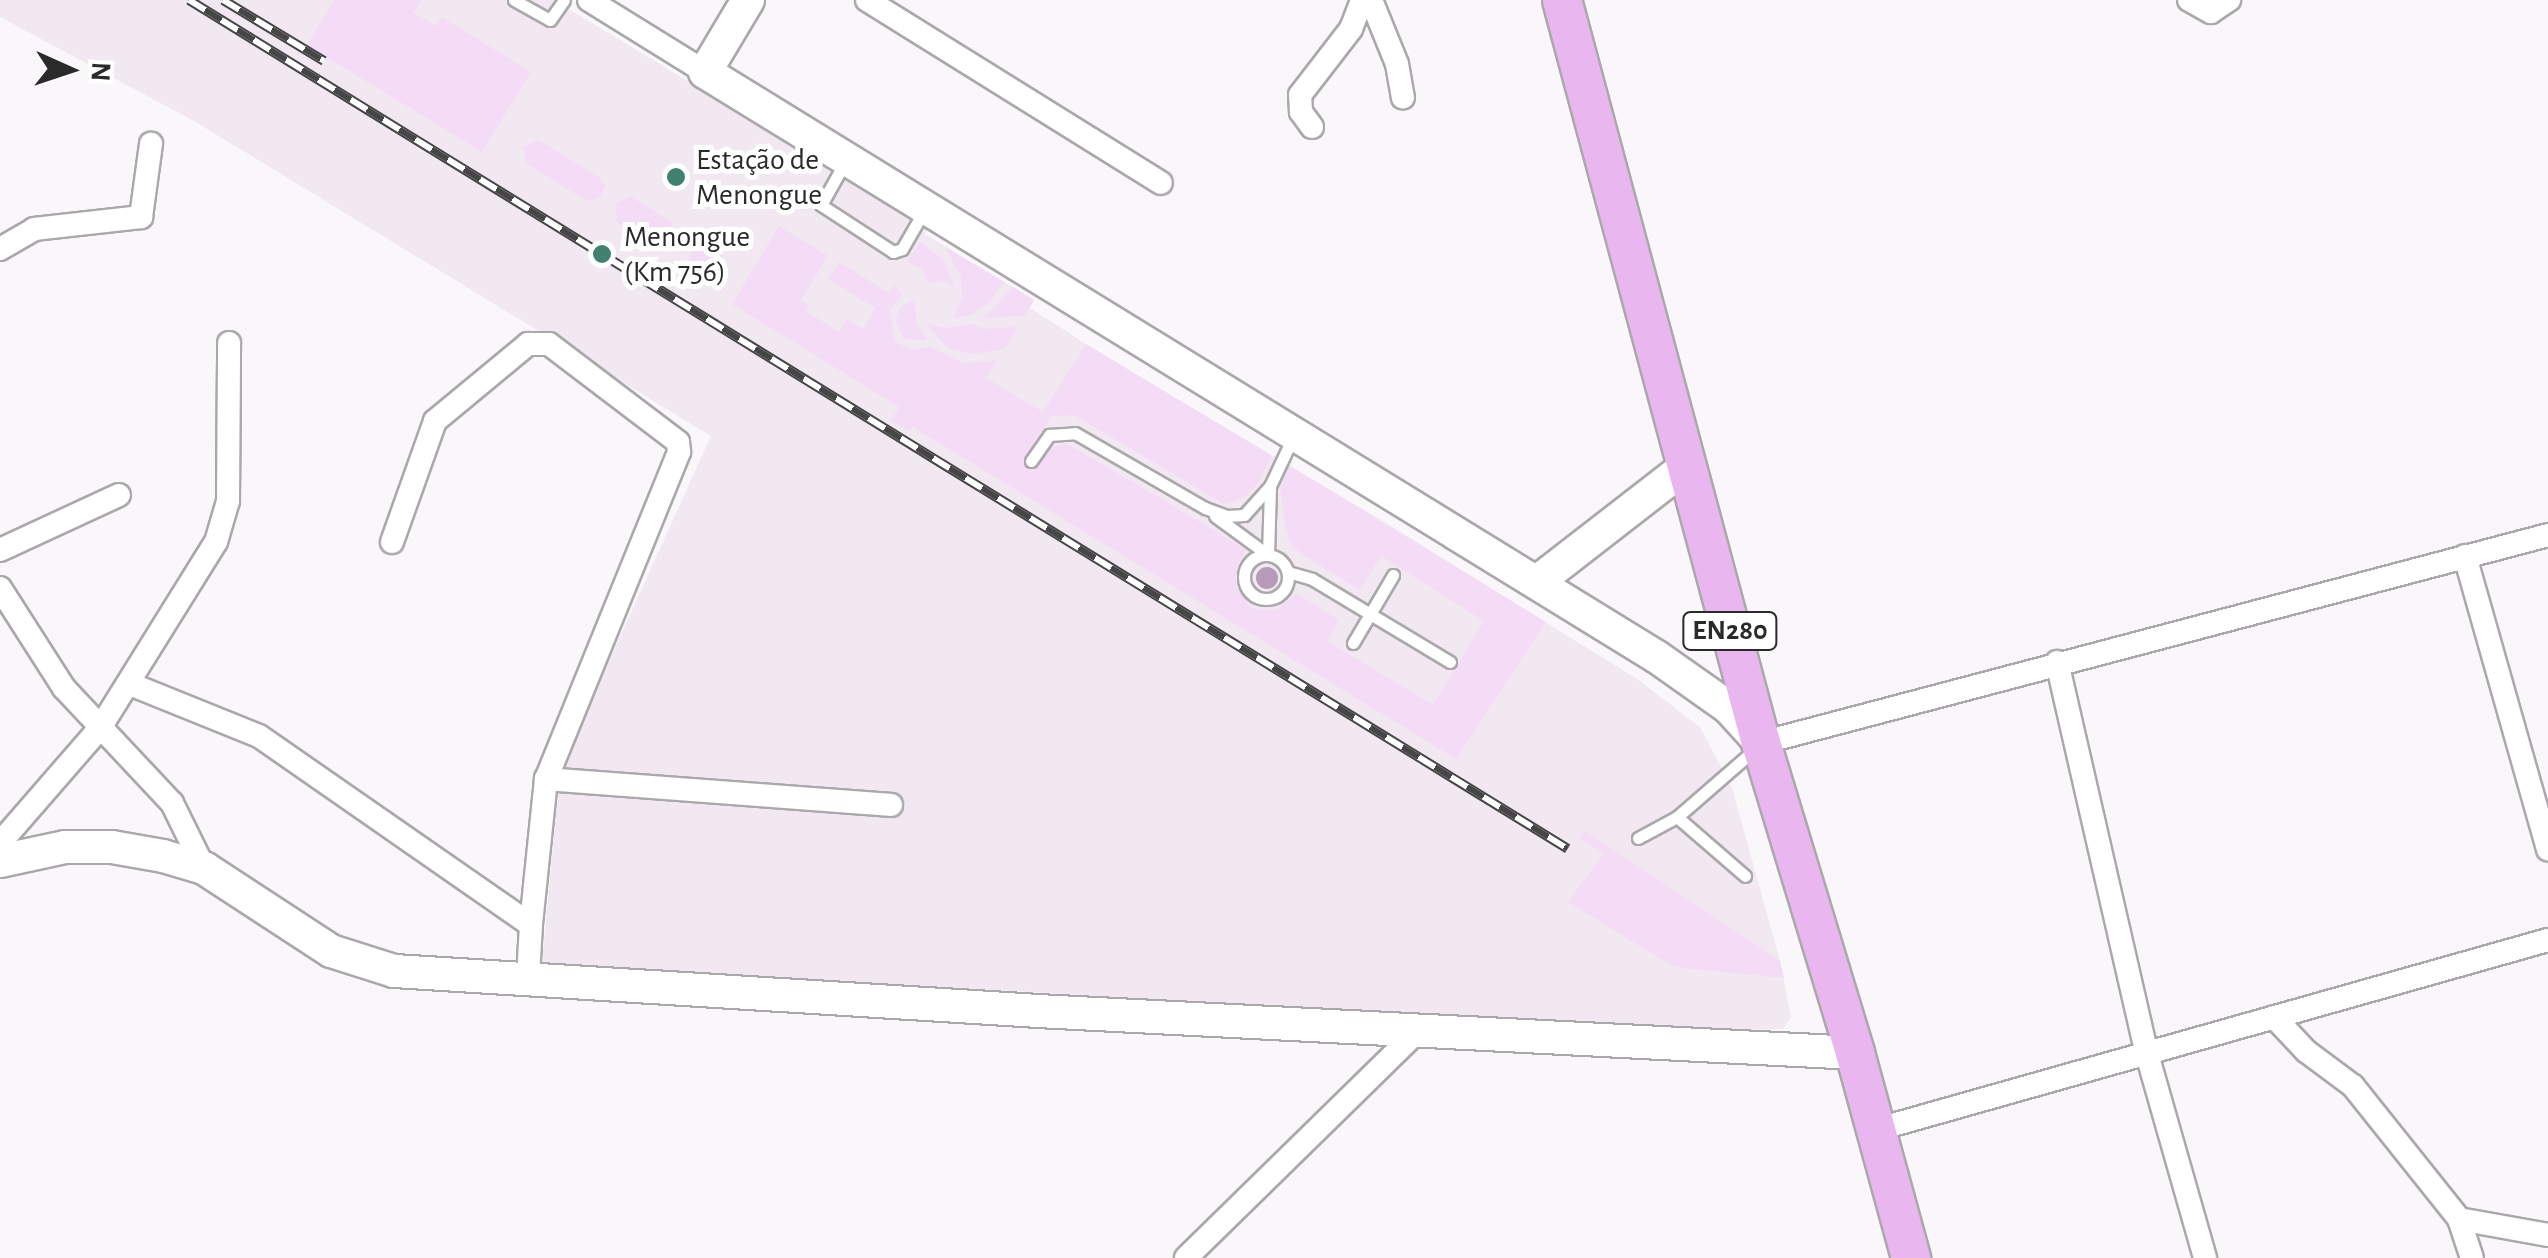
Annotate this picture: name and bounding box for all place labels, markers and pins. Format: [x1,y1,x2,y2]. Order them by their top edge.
place label: Estação de Menongue [696,142,822,212]
marker: Estação de Menongue [665,166,687,188]
place label: Menongue (Km 756) [624,219,750,290]
marker: Menongue (Km 756) [589,241,615,267]

